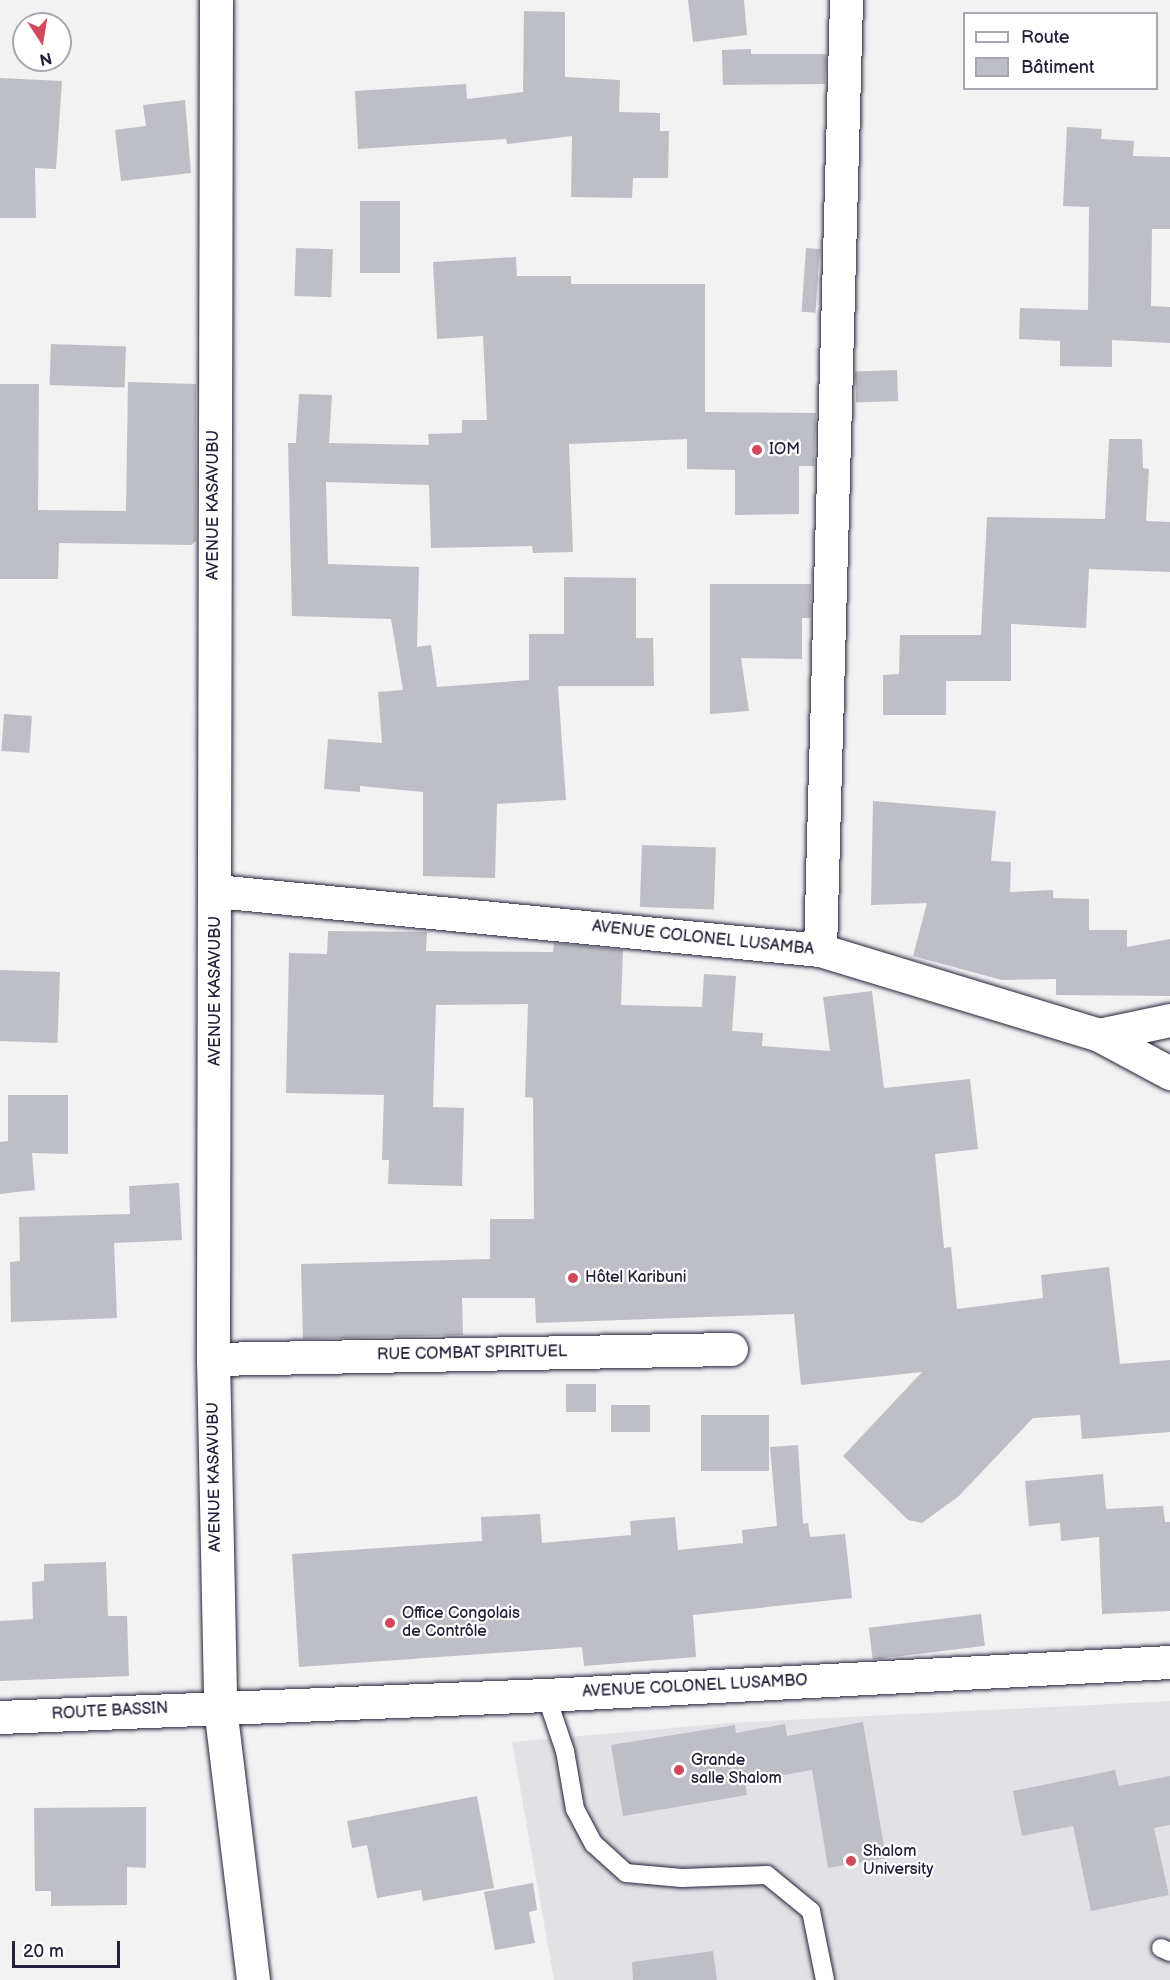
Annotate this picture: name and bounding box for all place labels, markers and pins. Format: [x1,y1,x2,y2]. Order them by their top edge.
place label: IOM [769,440,800,460]
marker: IOM [750,443,764,457]
place label: Hôtel Karibuni [585,1268,687,1288]
marker: Hôtel Karibuni [566,1271,580,1285]
place label: Office Congolais de Contrôle [402,1604,520,1642]
marker: Office Congolais de Contrôle [383,1616,397,1630]
place label: Grande salle Shalom [691,1751,782,1789]
marker: Grande salle Shalom [672,1763,686,1777]
place label: Shalom University [863,1842,933,1880]
marker: Shalom University [844,1854,858,1868]

